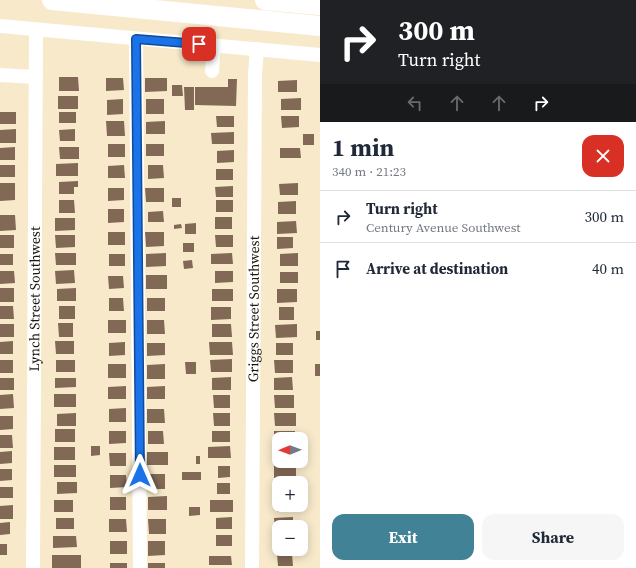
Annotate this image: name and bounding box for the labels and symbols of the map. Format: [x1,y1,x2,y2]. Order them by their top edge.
pin [182,27,216,61]
street label: Lynch Street Southwest [24,226,45,372]
street label: Griggs Street Southwest [243,235,264,382]
north arrow [272,432,308,468]
position arrow [119,454,161,496]

